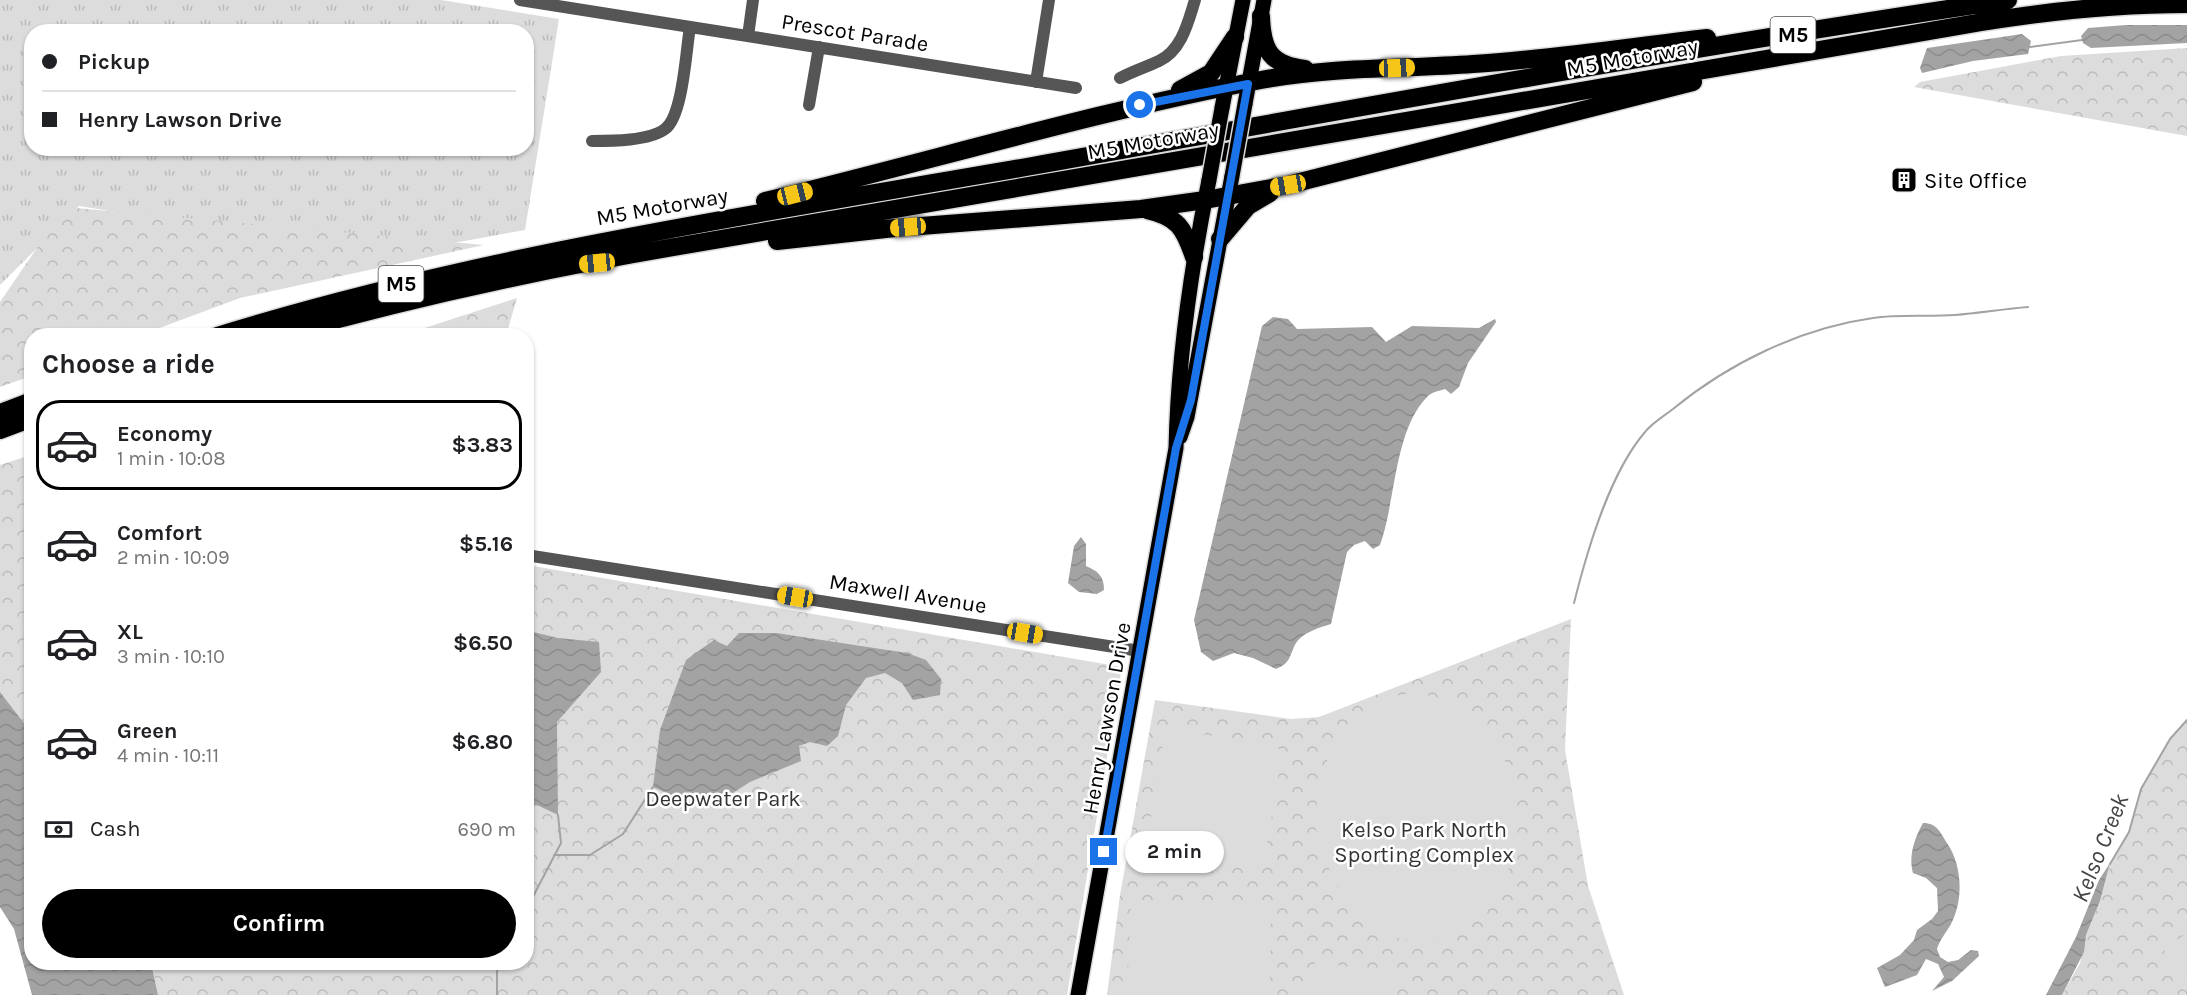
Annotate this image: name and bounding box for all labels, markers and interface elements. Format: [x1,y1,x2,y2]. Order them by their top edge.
street label: Prescot Parade [779,9,930,57]
road number: M5 [1770,17,1816,53]
street label: M5 Motorway [1564,34,1700,82]
text: Pickup [78,49,150,75]
car [1379,58,1415,78]
route start [1126,91,1153,118]
text: Henry Lawson Drive [78,107,282,133]
street label: M5 Motorway [1085,117,1221,165]
building icon: Site Office [1889,165,1919,195]
place label: Site Office [1924,168,2027,194]
car [1269,173,1307,197]
car [775,181,815,207]
street label: M5 Motorway [594,183,730,231]
car [889,216,927,238]
car [578,252,616,274]
road number: M5 [378,266,424,302]
text: Choose a ride [42,348,215,380]
icon: car [45,418,99,472]
text: Economy [117,421,212,447]
text: $3.83 [452,432,513,458]
text: 1 min · 10:08 [117,447,225,470]
icon: car [45,517,99,571]
text: Comfort [117,520,202,546]
text: $5.16 [459,531,513,557]
text: 2 min · 10:09 [117,546,230,569]
street label: Maxwell Avenue [827,569,988,619]
car [776,585,814,609]
icon: car [45,616,99,670]
text: XL [117,619,143,645]
street label: Henry Lawson Drive [1077,620,1137,816]
car [1006,621,1044,645]
text: $6.50 [453,630,513,656]
text: 3 min · 10:10 [117,645,225,668]
icon: car [45,715,99,769]
text: Green [117,718,178,744]
text: $6.80 [452,729,513,755]
text: 4 min · 10:11 [117,744,219,767]
park label: Deepwater Park [645,786,801,812]
water label: Kelso Creek [2066,789,2135,906]
icon: cash [42,813,75,846]
text: Cash [90,816,140,842]
park label: Kelso Park North Sporting Complex [1334,817,1514,868]
text: 690 m [458,818,516,841]
callout: 2 min [1125,831,1224,873]
route end [1090,838,1117,865]
text: 2 min [1147,840,1202,863]
button: Confirm [42,889,516,958]

